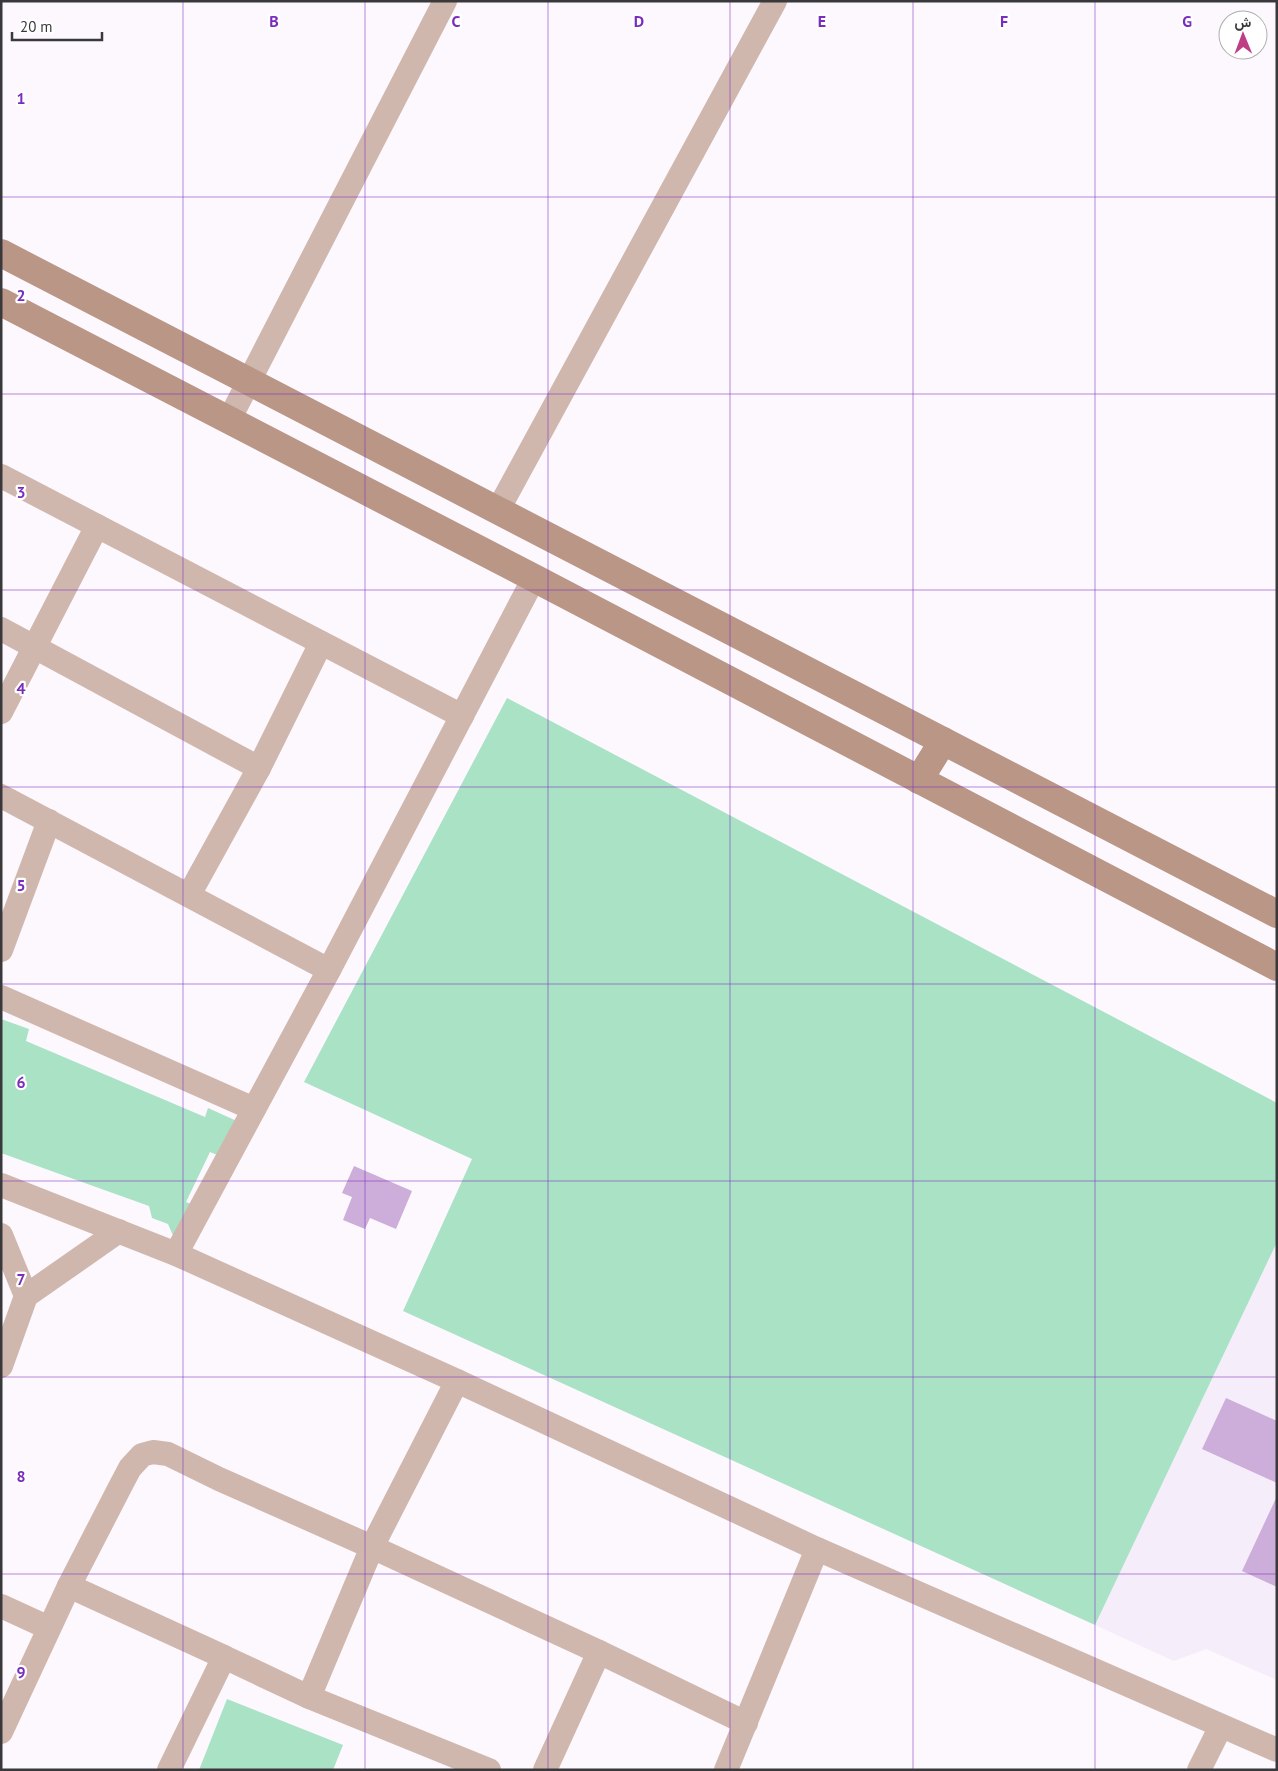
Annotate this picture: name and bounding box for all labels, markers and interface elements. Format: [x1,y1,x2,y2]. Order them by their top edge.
scale bar [12,10,102,42]
north arrow [1218,10,1268,60]
text: B [269,11,279,31]
text: C [452,11,461,31]
text: D [634,11,644,31]
text: E [818,11,826,31]
text: F [1000,11,1008,31]
text: G [1182,11,1192,31]
text: ش [1234,13,1252,31]
text: 20 m [20,17,53,36]
text: 1 [16,88,26,108]
text: 2 [16,285,26,305]
text: 3 [16,482,26,502]
text: 4 [16,678,26,698]
text: 5 [16,875,26,895]
text: 6 [16,1072,26,1092]
text: 7 [16,1269,26,1289]
text: 8 [16,1466,26,1486]
text: 9 [16,1662,26,1682]

